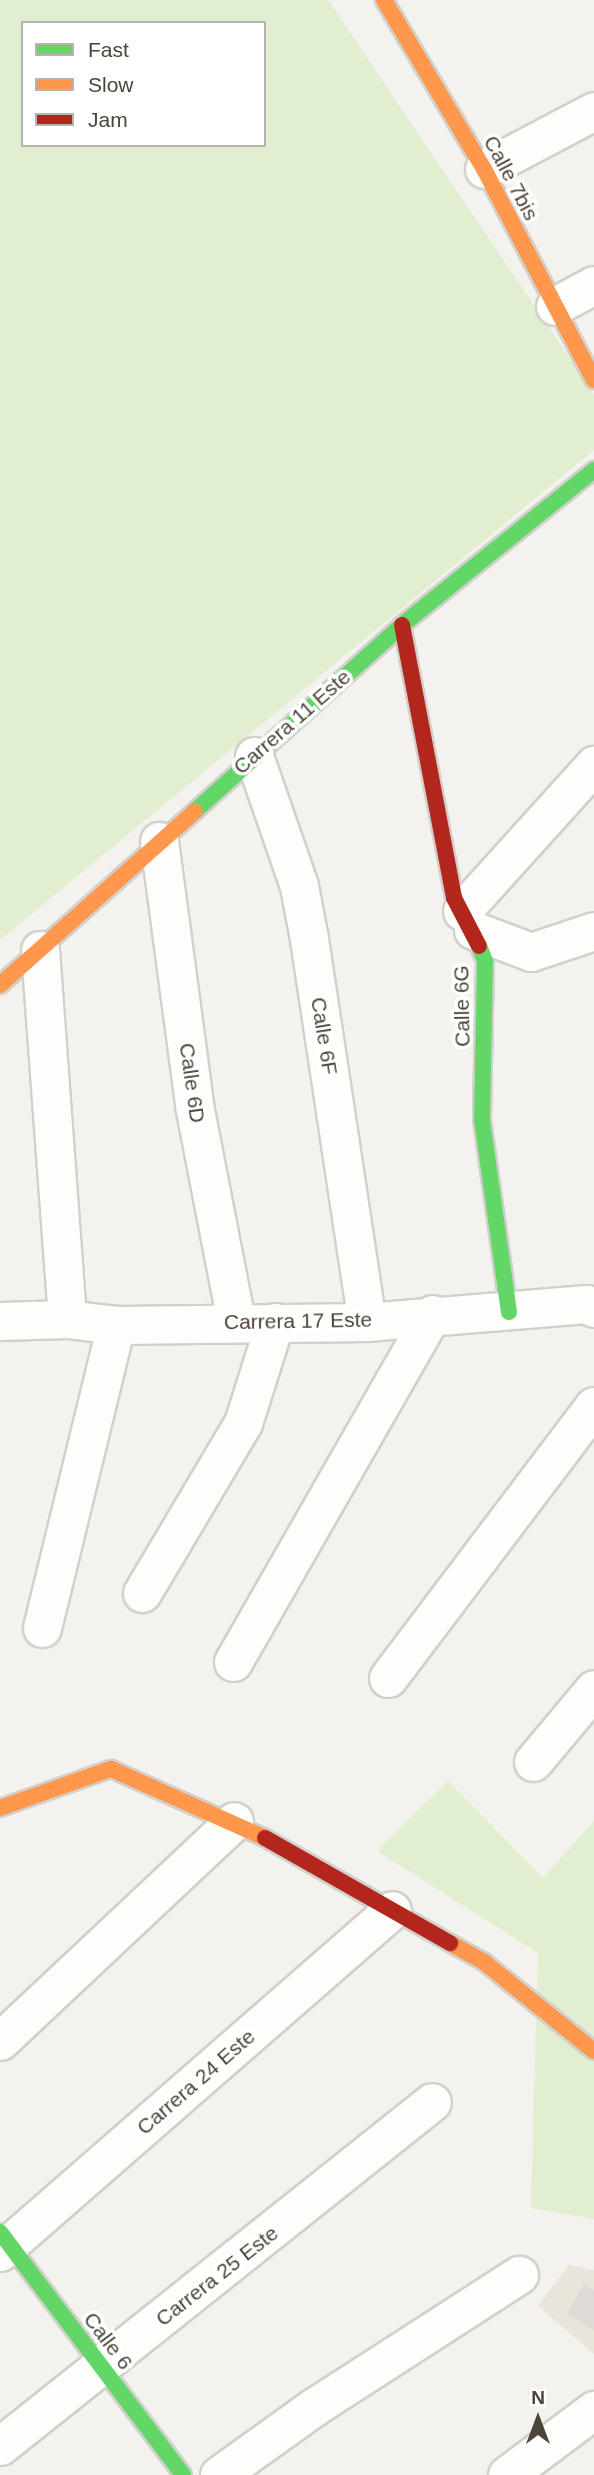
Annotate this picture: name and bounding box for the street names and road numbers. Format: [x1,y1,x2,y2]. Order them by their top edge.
street label: Calle 7bis [478,131,544,225]
street label: Carrera 11 Este [228,664,356,780]
street label: Calle 6G [449,965,475,1047]
street label: Calle 6F [305,995,343,1077]
street label: Calle 6D [174,1041,210,1125]
street label: Carrera 17 Este [224,1307,372,1335]
street label: Carrera 24 Este [132,2024,260,2140]
street label: Carrera 25 Este [151,2220,283,2332]
street label: Calle 6 [78,2307,138,2375]

